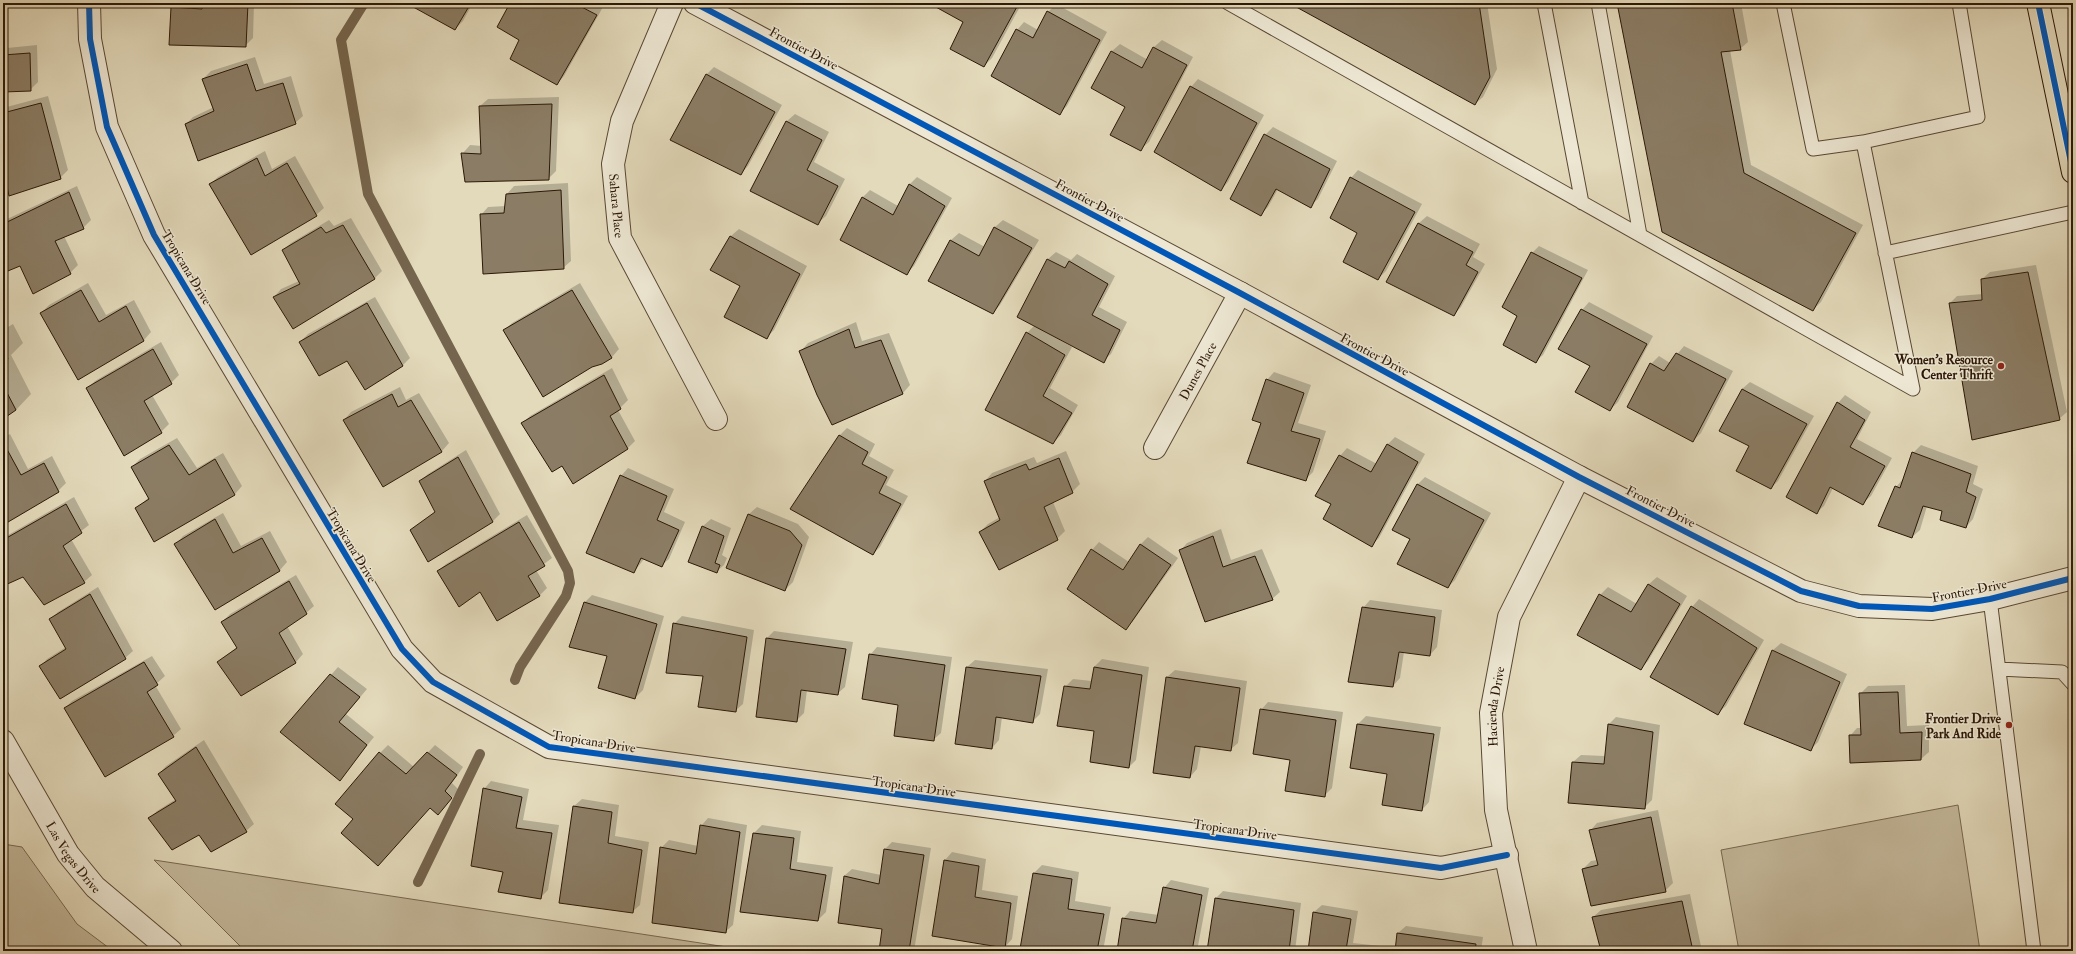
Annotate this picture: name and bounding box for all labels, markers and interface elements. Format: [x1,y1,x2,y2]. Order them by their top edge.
street label: Frontier Drive [766,24,841,74]
street label: Sahara Place [605,173,627,239]
street label: Frontier Drive [1052,176,1127,226]
street label: Tropicana Drive [157,227,215,309]
street label: Frontier Drive [1337,330,1412,380]
street label: Dunes Place [1176,339,1221,403]
place label: Women's Resource Center Thrift [1894,352,1994,383]
marker: Women's Resource Center Thrift [1996,361,2006,371]
street label: Frontier Drive [1623,483,1698,532]
street label: Tropicana Drive [322,505,380,587]
street label: Frontier Drive [1930,576,2009,606]
street label: Hacienda Drive [1484,665,1509,747]
place label: Frontier Drive Park And Ride [1925,711,2002,742]
marker: Frontier Drive Park And Ride [2004,720,2014,730]
street label: Tropicana Drive [551,727,637,758]
street label: Tropicana Drive [871,773,957,802]
street label: Tropicana Drive [1192,816,1278,845]
street label: Las Vegas Drive [42,819,104,898]

